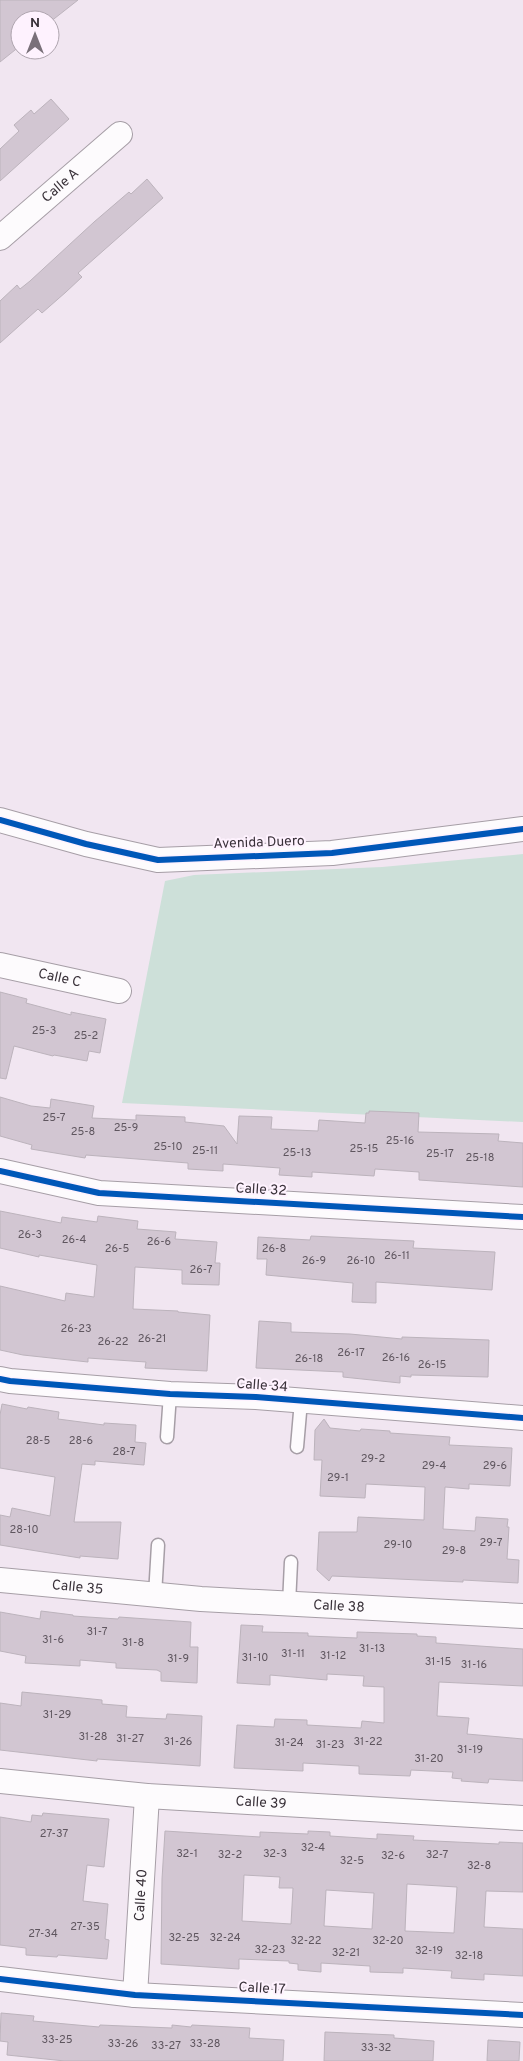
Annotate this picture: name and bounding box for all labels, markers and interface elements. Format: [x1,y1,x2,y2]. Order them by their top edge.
north arrow [10,10,60,60]
text: N [30,15,40,32]
street label: Calle A [38,165,82,206]
street label: Avenida Duero [213,833,305,853]
street label: Calle C [36,965,83,991]
house number: 25-3 [32,1024,56,1038]
house number: 25-2 [74,1029,98,1043]
house number: 25-7 [42,1111,66,1125]
house number: 25-9 [114,1121,138,1135]
house number: 25-8 [71,1125,95,1139]
house number: 25-16 [386,1134,414,1148]
house number: 25-10 [153,1140,183,1154]
house number: 25-15 [350,1142,379,1156]
house number: 25-11 [192,1144,218,1158]
house number: 25-13 [283,1146,311,1160]
house number: 25-17 [426,1147,454,1161]
house number: 25-18 [466,1151,494,1165]
street label: Calle 32 [235,1180,287,1200]
house number: 26-3 [18,1228,42,1242]
house number: 26-4 [62,1233,86,1247]
house number: 26-6 [147,1235,171,1249]
house number: 26-5 [105,1242,129,1256]
house number: 26-8 [262,1242,286,1256]
house number: 26-11 [384,1249,410,1263]
house number: 26-9 [302,1254,326,1268]
house number: 26-10 [347,1254,375,1268]
house number: 26-7 [190,1263,213,1277]
house number: 26-23 [60,1322,92,1336]
house number: 26-21 [138,1332,166,1346]
house number: 26-22 [97,1335,129,1349]
house number: 26-17 [337,1346,365,1360]
house number: 26-16 [382,1351,410,1365]
house number: 26-18 [295,1352,323,1366]
house number: 26-15 [418,1358,446,1372]
street label: Calle 34 [236,1376,288,1396]
house number: 28-5 [26,1434,50,1448]
house number: 28-6 [69,1434,93,1448]
house number: 28-7 [113,1445,136,1459]
house number: 29-2 [361,1452,385,1466]
house number: 29-4 [422,1459,446,1473]
house number: 29-6 [483,1459,507,1473]
house number: 29-1 [327,1471,349,1485]
house number: 28-10 [10,1523,38,1537]
house number: 29-7 [480,1536,503,1550]
house number: 29-10 [384,1538,412,1552]
house number: 29-8 [442,1544,466,1558]
street label: Calle 35 [51,1576,104,1598]
street label: Calle 38 [313,1596,365,1616]
house number: 31-7 [87,1625,108,1639]
house number: 31-6 [42,1633,64,1647]
house number: 31-8 [122,1636,144,1650]
house number: 31-13 [359,1642,385,1656]
house number: 31-11 [281,1647,305,1661]
house number: 31-12 [320,1649,346,1663]
house number: 31-10 [242,1651,268,1665]
house number: 31-9 [167,1652,189,1666]
house number: 31-15 [425,1655,451,1669]
house number: 31-16 [461,1658,487,1672]
house number: 31-29 [43,1708,71,1722]
house number: 31-28 [78,1730,108,1744]
house number: 31-27 [116,1732,144,1746]
house number: 31-26 [164,1735,192,1749]
house number: 31-22 [353,1735,383,1749]
house number: 31-24 [274,1736,304,1750]
house number: 31-23 [316,1738,344,1752]
house number: 31-19 [457,1743,483,1757]
house number: 31-20 [414,1752,444,1766]
street label: Calle 39 [235,1793,287,1813]
house number: 27-37 [40,1827,68,1841]
house number: 32-4 [301,1841,325,1855]
house number: 32-1 [176,1847,198,1861]
house number: 32-3 [263,1847,287,1861]
house number: 32-2 [218,1848,242,1862]
house number: 32-7 [426,1848,449,1862]
house number: 32-6 [381,1849,405,1863]
house number: 32-5 [340,1854,364,1868]
house number: 32-8 [467,1859,491,1873]
street label: Calle 40 [131,1869,151,1922]
house number: 27-35 [70,1920,100,1934]
house number: 27-34 [28,1927,58,1941]
house number: 32-25 [168,1931,200,1945]
house number: 32-24 [210,1931,241,1945]
house number: 32-22 [291,1934,322,1948]
house number: 32-20 [372,1934,404,1948]
house number: 32-23 [255,1943,285,1957]
house number: 32-19 [415,1944,443,1958]
house number: 32-21 [332,1946,360,1960]
house number: 32-18 [455,1949,483,1963]
street label: Calle 17 [238,1979,286,1999]
house number: 33-25 [41,2033,73,2047]
house number: 33-26 [108,2037,138,2051]
house number: 33-28 [189,2037,221,2051]
house number: 33-27 [151,2039,181,2053]
house number: 33-32 [361,2041,391,2055]

